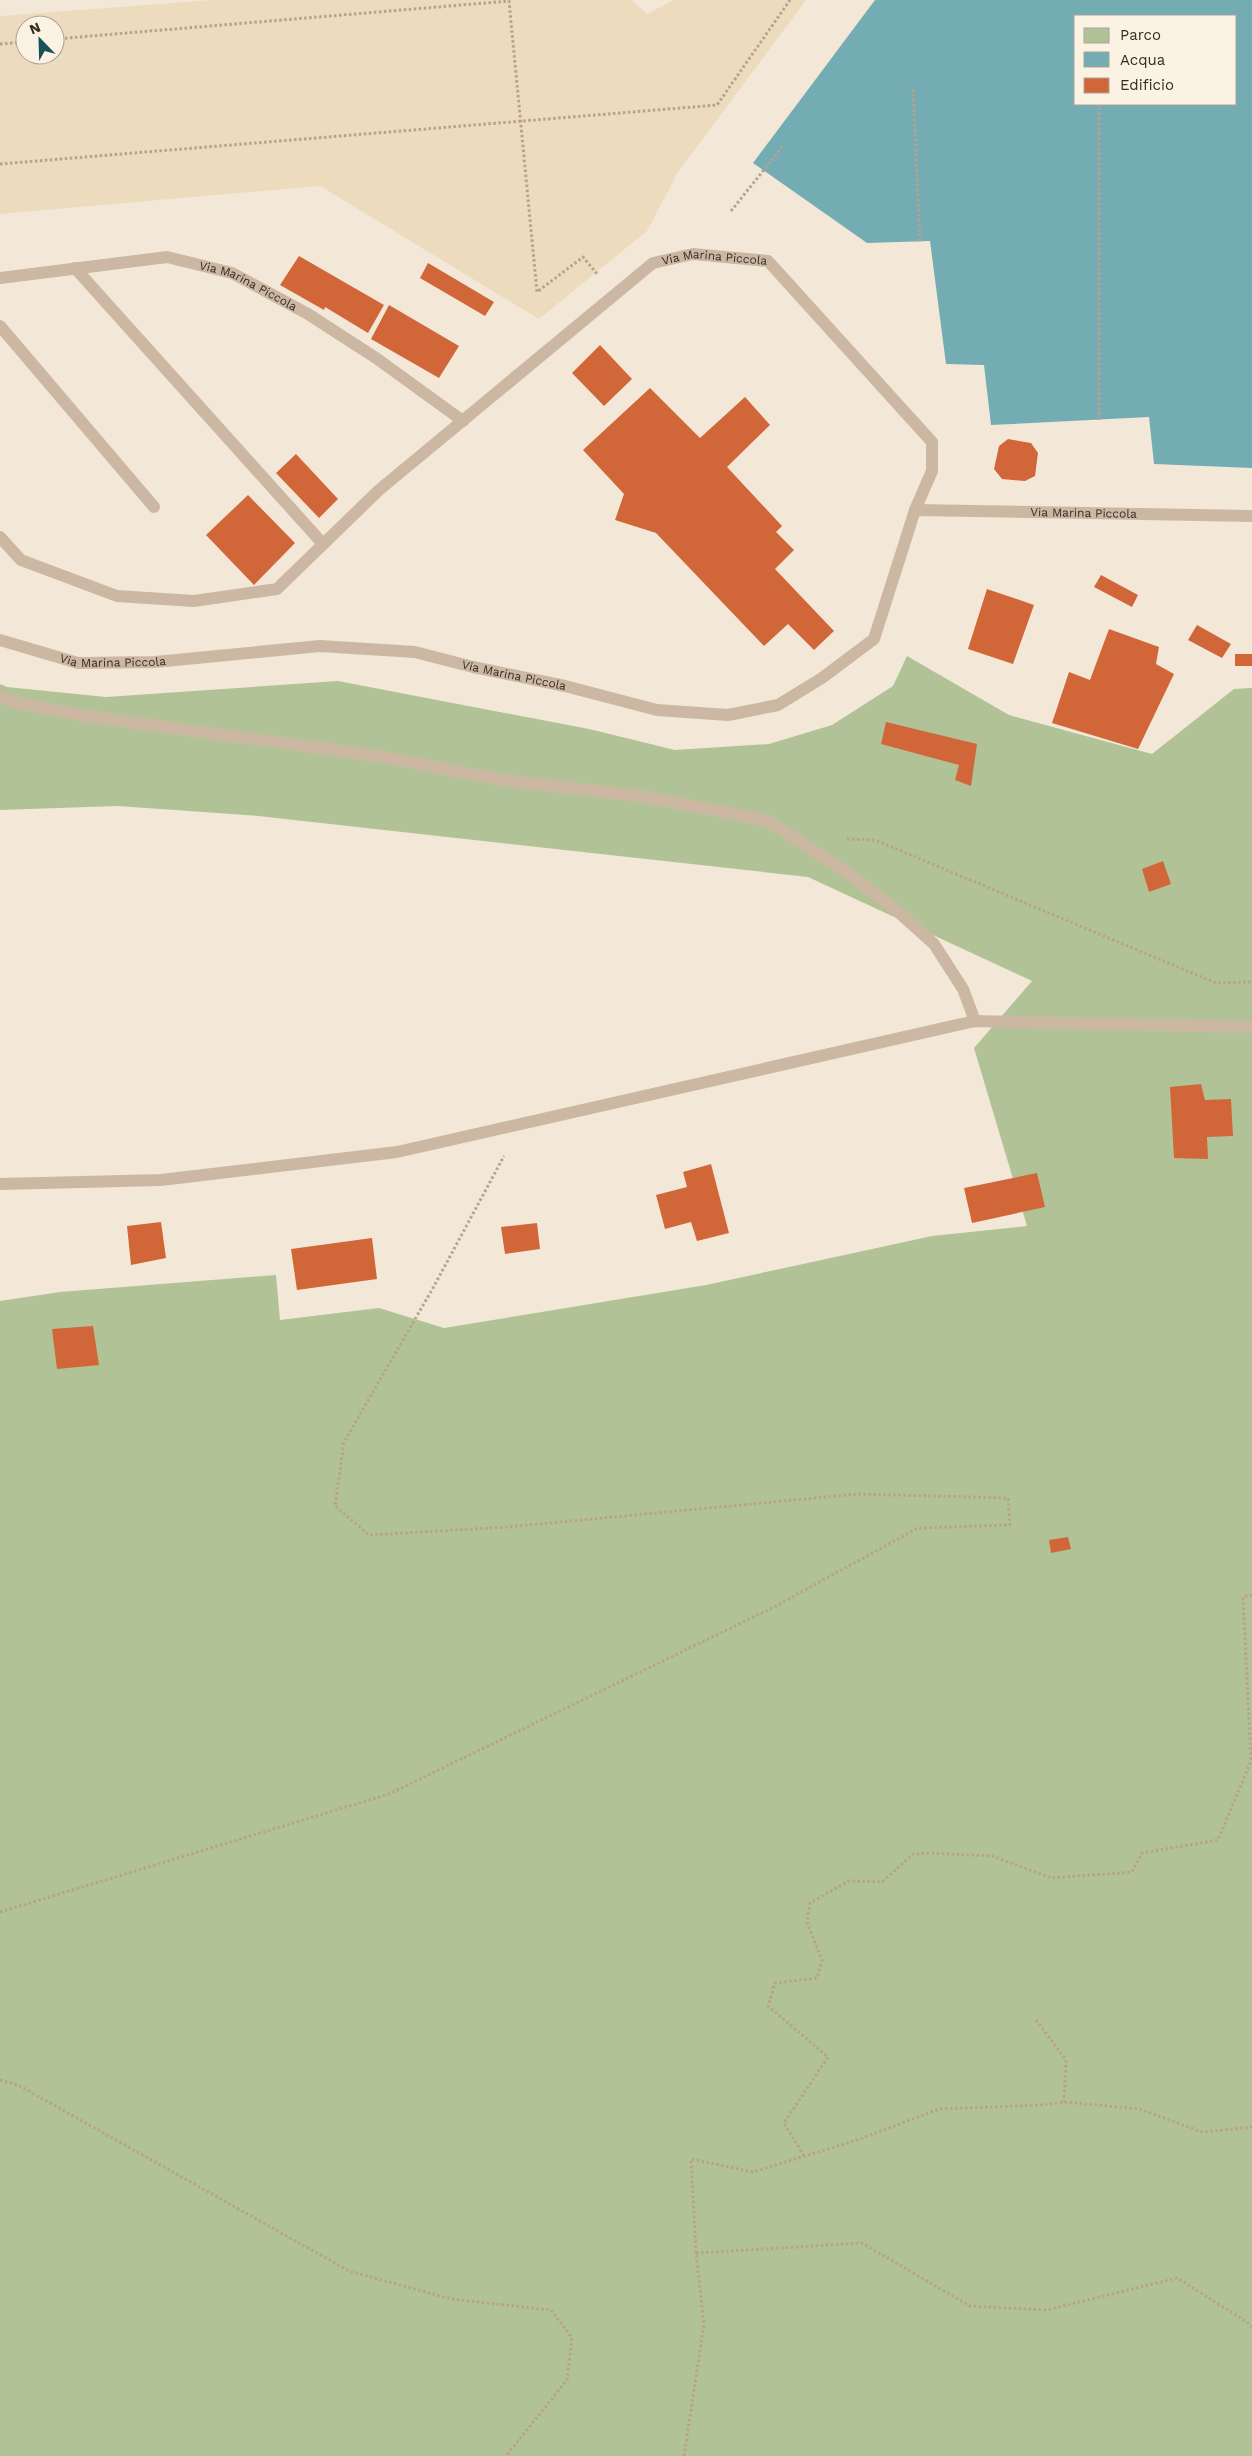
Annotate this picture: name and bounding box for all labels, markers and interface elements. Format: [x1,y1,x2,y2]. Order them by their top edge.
north arrow [15,15,65,65]
legend [1074,15,1237,105]
text: N [27,19,43,37]
text: Parco [1120,26,1161,44]
text: Acqua [1120,51,1166,69]
text: Edificio [1120,76,1174,94]
street label: Via Marina Piccola [660,247,768,268]
street label: Via Marina Piccola [198,258,300,314]
street label: Via Marina Piccola [1030,505,1137,521]
street label: Via Marina Piccola [58,651,167,670]
street label: Via Marina Piccola [460,657,568,693]

